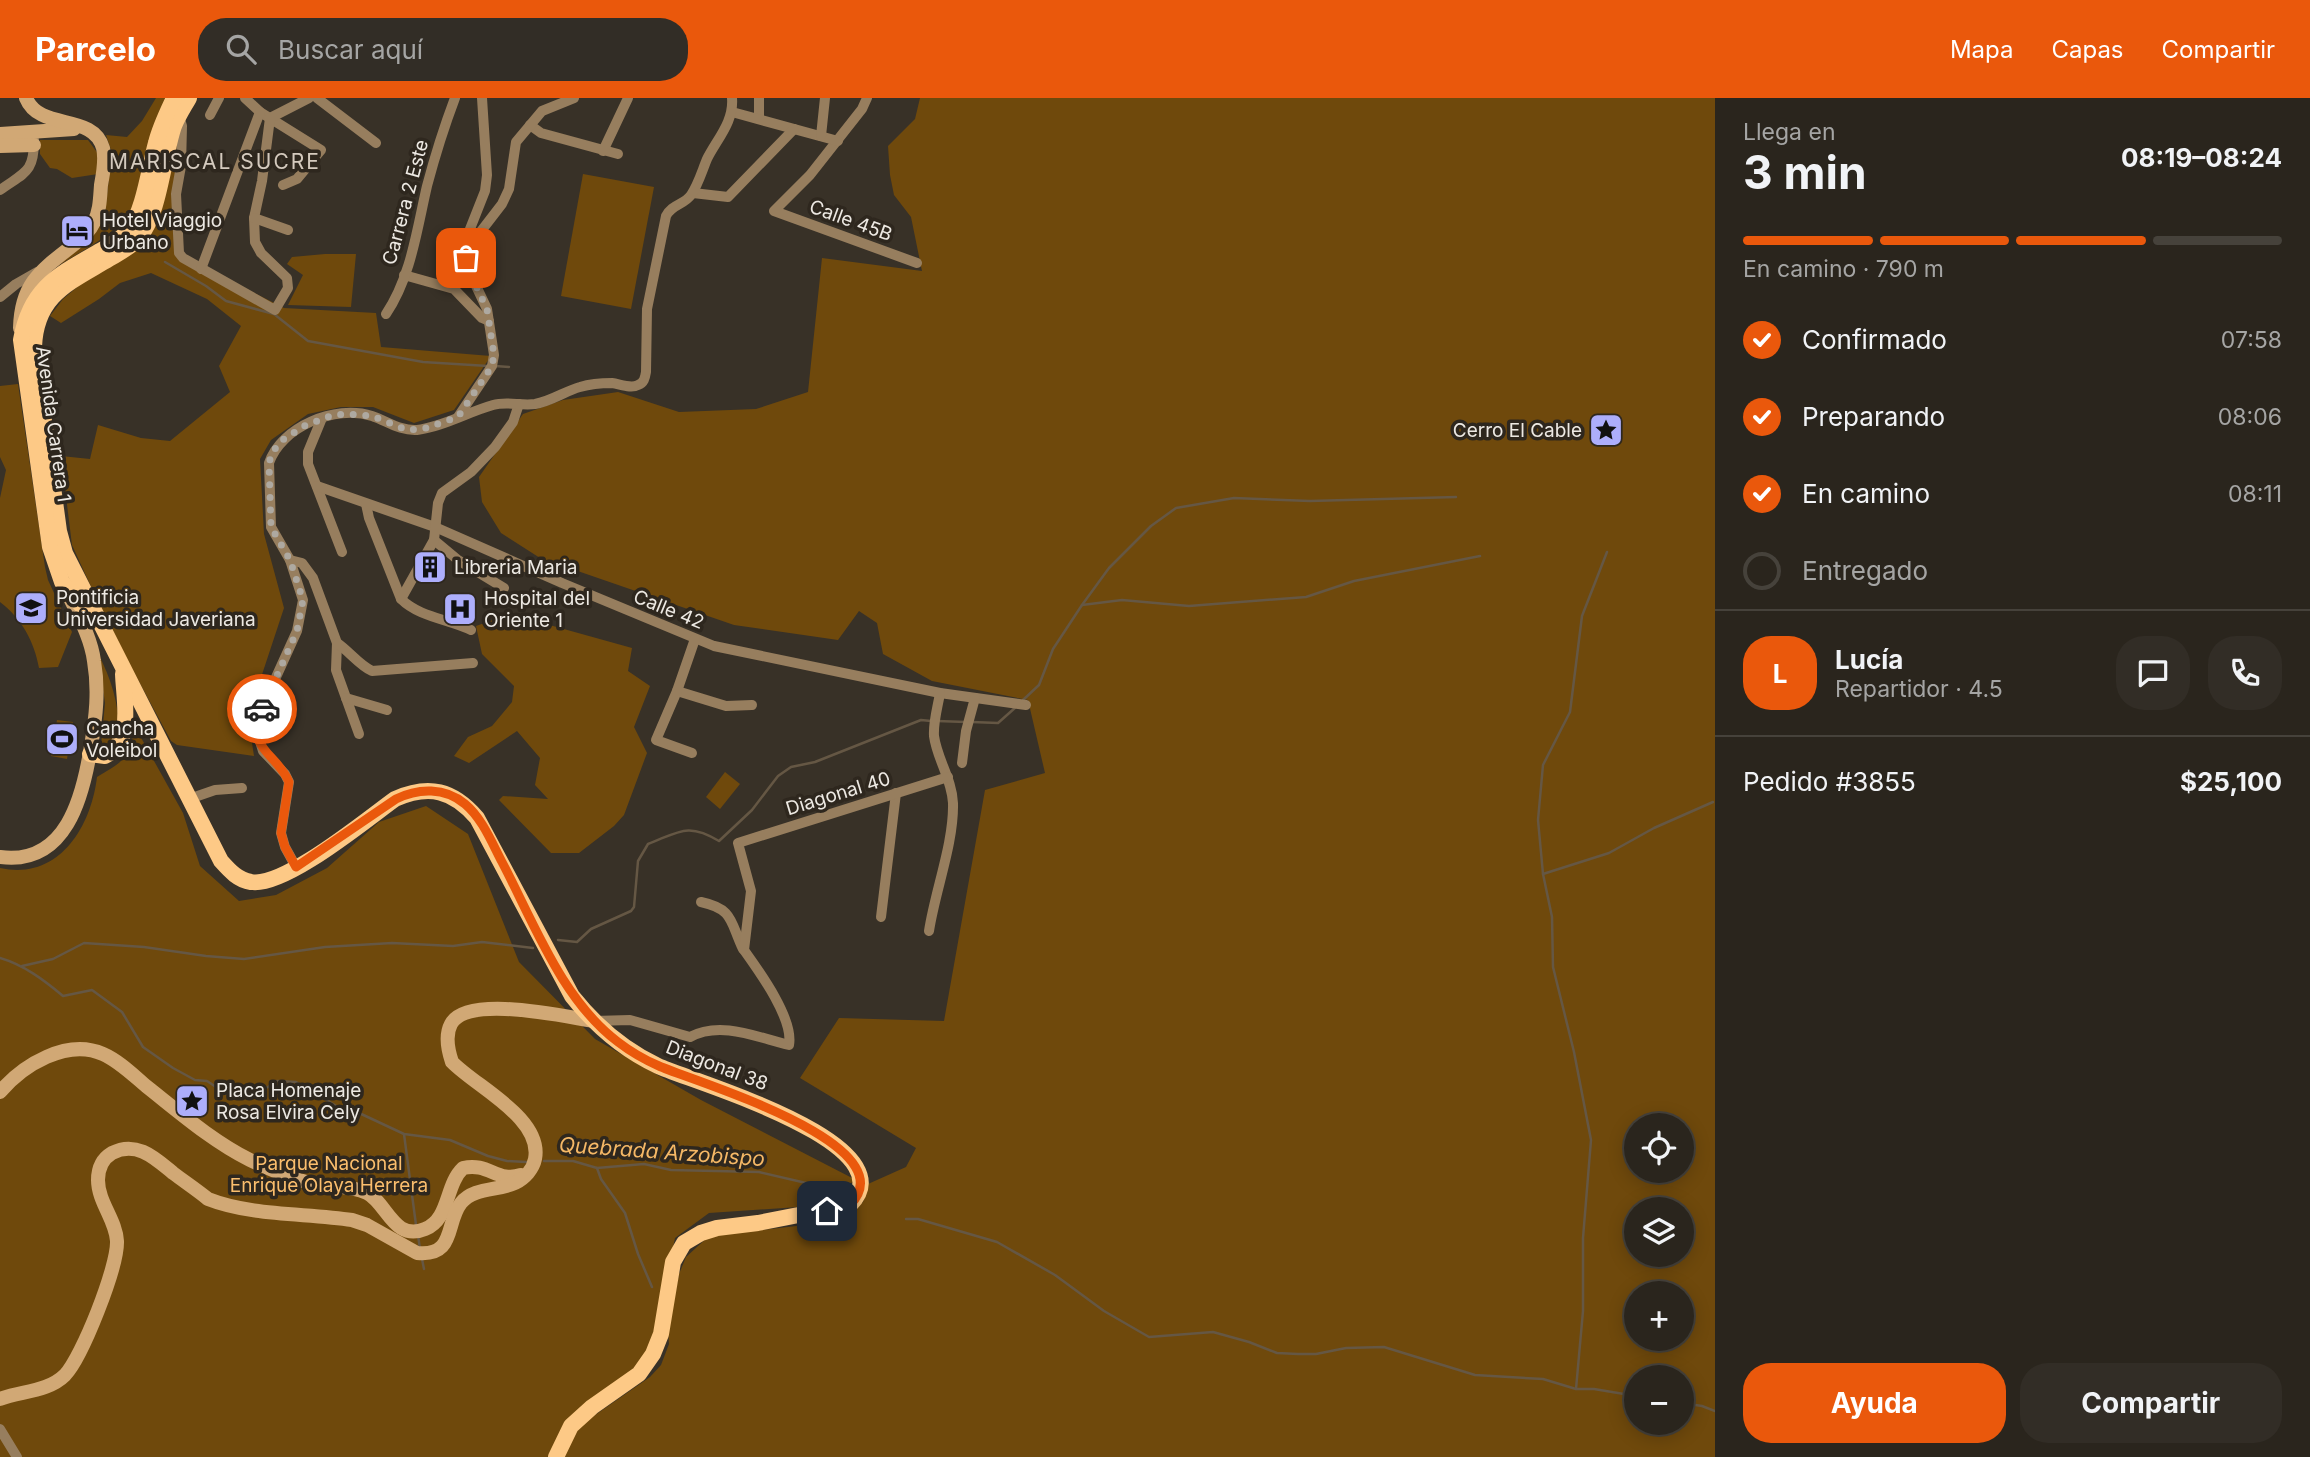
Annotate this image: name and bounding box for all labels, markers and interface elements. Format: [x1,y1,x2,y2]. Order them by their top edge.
search box [198,18,688,81]
text: Parcelo [35,29,156,69]
icon: search [222,30,260,68]
text: Buscar aquí [278,34,423,65]
text: Mapa [1950,35,2013,64]
text: Capas [2051,35,2124,64]
text: Compartir [2162,35,2275,64]
text: Llega en [1743,118,1835,146]
street label: Carrera 2 Este [378,137,433,267]
text: 08:19–08:24 [2121,142,2282,173]
text: 3 min [1743,144,1867,200]
district label: MARISCAL SUCRE [109,149,321,174]
street label: Calle 45B [806,195,895,246]
place label: Hotel Viaggio Urbano [102,209,222,254]
hotel icon: Hotel Viaggio Urbano [58,212,96,250]
pin [436,228,496,288]
icon: bag [447,239,485,277]
text: En camino · 790 m [1743,255,1944,283]
icon: check [1743,321,1781,359]
text: Confirmado [1802,324,1947,355]
text: 07:58 [2221,326,2282,354]
street label: Avenida Carrera 1 [31,344,76,504]
icon: check [1743,398,1781,436]
text: Preparando [1802,401,1945,432]
text: 08:06 [2218,403,2282,431]
place icon: Cerro El Cable [1587,411,1625,449]
place label: Cerro El Cable [1453,419,1582,442]
icon: check [1743,475,1781,513]
text: En camino [1802,478,1930,509]
text: 08:11 [2228,480,2282,508]
building icon: Libreria Maria [411,548,449,586]
text: Entregado [1802,555,1928,586]
place label: Libreria Maria [454,556,578,579]
street label: Calle 42 [630,585,707,634]
place label: Pontificia Universidad Javeriana [56,586,256,631]
place label: Hospital del Oriente 1 [484,587,590,632]
school or university icon: Pontificia Universidad Javeriana [12,589,50,627]
hospital icon: Hospital del Oriente 1 [441,590,479,628]
button: chat [2116,636,2190,710]
button: phone [2208,636,2282,710]
text: Lucía [1835,644,1903,675]
text: L [1773,658,1787,689]
courier [227,674,297,744]
text: Repartidor · 4.5 [1835,675,2003,703]
icon: car [243,690,281,728]
place label: Cancha Voleibol [86,717,157,762]
sports icon: Cancha Voleibol [43,720,81,758]
text: Pedido #3855 [1743,766,1916,797]
text: $25,100 [2180,766,2282,797]
street label: Diagonal 40 [783,767,893,820]
street label: Diagonal 38 [663,1035,771,1095]
place label: Placa Homenaje Rosa Elvira Cely [216,1079,361,1124]
place icon: Placa Homenaje Rosa Elvira Cely [173,1082,211,1120]
map controls [1624,1113,1694,1435]
button: locate [1624,1113,1694,1183]
water label: Quebrada Arzobispo [558,1132,766,1171]
park label: Parque Nacional Enrique Olaya Herrera [230,1152,428,1197]
pin [797,1181,857,1241]
icon: home [808,1192,846,1230]
button: layers [1624,1197,1694,1267]
button: + [1624,1281,1694,1351]
button: Ayuda [1743,1363,2006,1443]
button: Compartir [2020,1363,2282,1443]
button: − [1624,1365,1694,1435]

